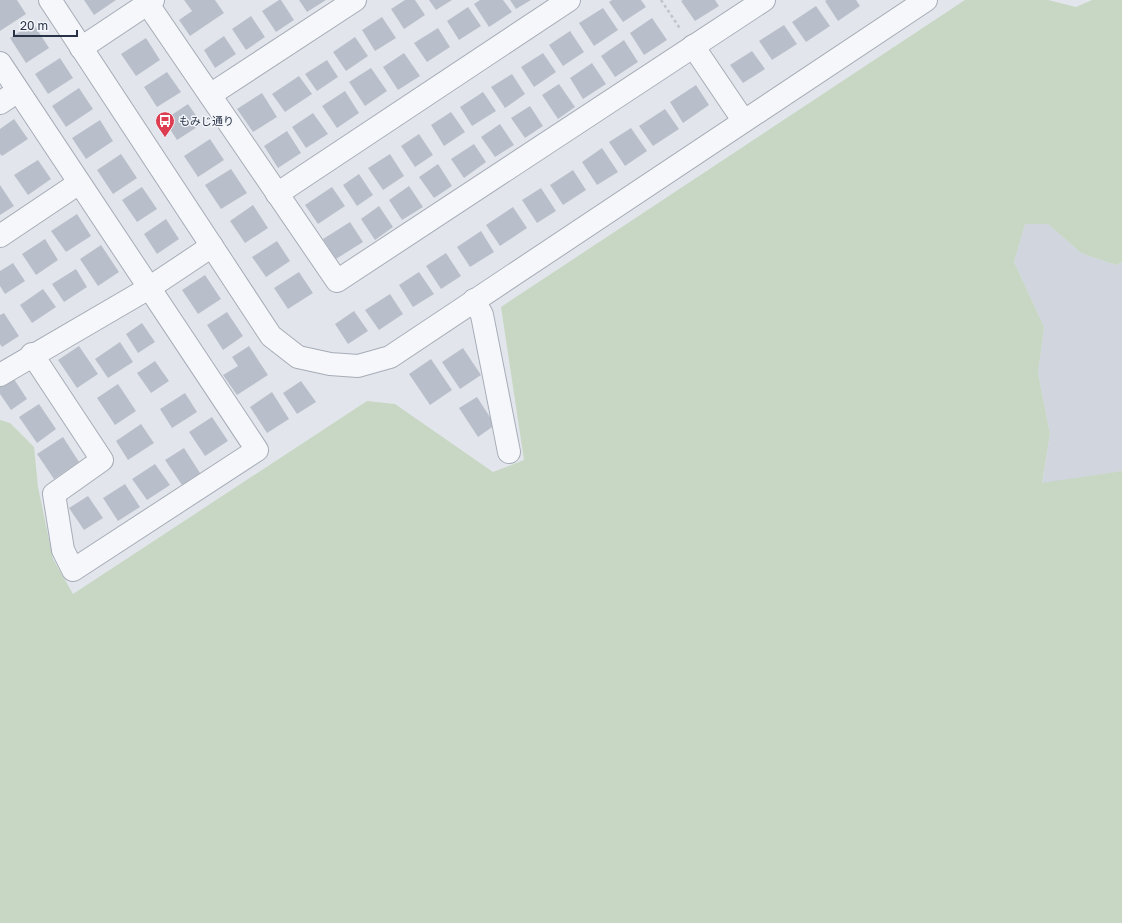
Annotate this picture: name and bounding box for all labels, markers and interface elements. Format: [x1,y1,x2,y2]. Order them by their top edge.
scale bar [14,12,77,38]
text: 20 m [20,18,48,33]
bus stop icon: もみじ通り [154,110,176,138]
place label: もみじ通り [179,114,234,127]

